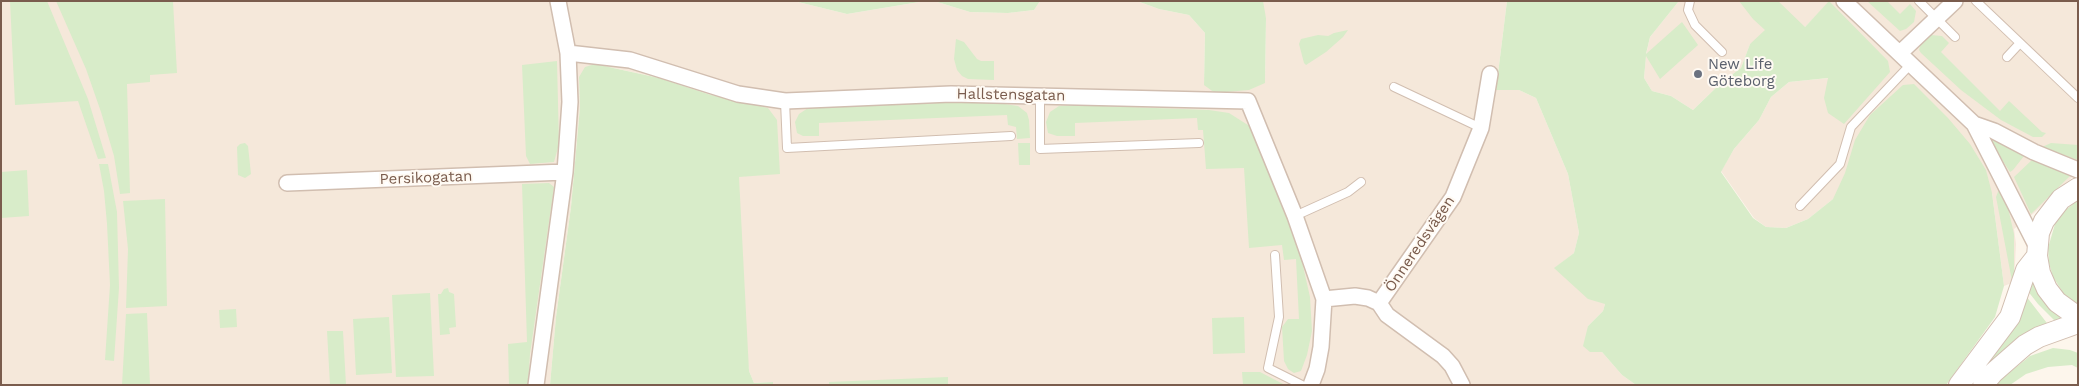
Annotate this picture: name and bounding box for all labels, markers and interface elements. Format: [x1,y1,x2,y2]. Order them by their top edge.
place label: New Life Göteborg [1708,56,1775,91]
marker: New Life Göteborg [1692,68,1704,80]
street label: Hallstensgatan [956,85,1066,105]
street label: Persikogatan [379,167,473,189]
street label: Önneredsvägen [1381,193,1459,295]

